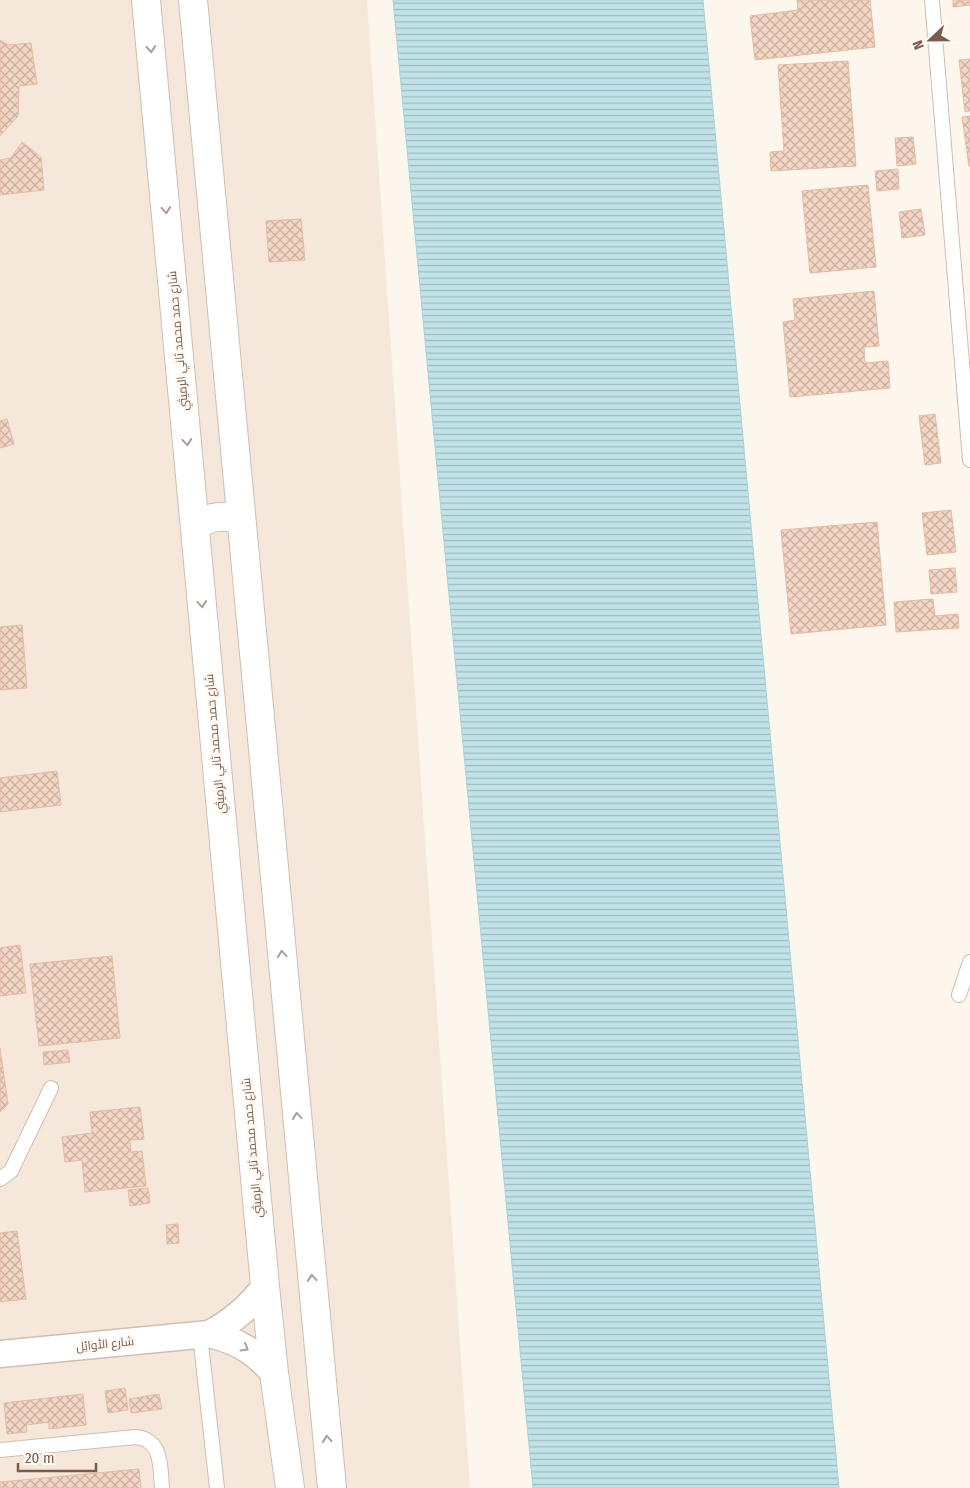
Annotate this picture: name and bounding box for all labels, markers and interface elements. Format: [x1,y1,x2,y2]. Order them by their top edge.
north arrow [905,15,955,65]
text: N [909,38,928,52]
one-way arrow [145,45,156,53]
one-way arrow [160,207,171,215]
street label: شارع حمد محمد ثاني الرميثي [165,270,194,412]
one-way arrow [181,438,192,446]
one-way arrow [196,600,207,608]
street label: شارع حمد محمد ثاني الرميثي [202,673,231,815]
one-way arrow [276,950,287,958]
street label: شارع حمد محمد ثاني الرميثي [239,1077,268,1219]
one-way arrow [292,1112,303,1120]
one-way arrow [307,1273,318,1281]
street label: شارع الأوائِل [75,1334,135,1355]
one-way arrow [240,1341,249,1351]
one-way arrow [322,1435,333,1443]
scale bar [18,1440,95,1472]
text: 20 m [25,1449,55,1467]

